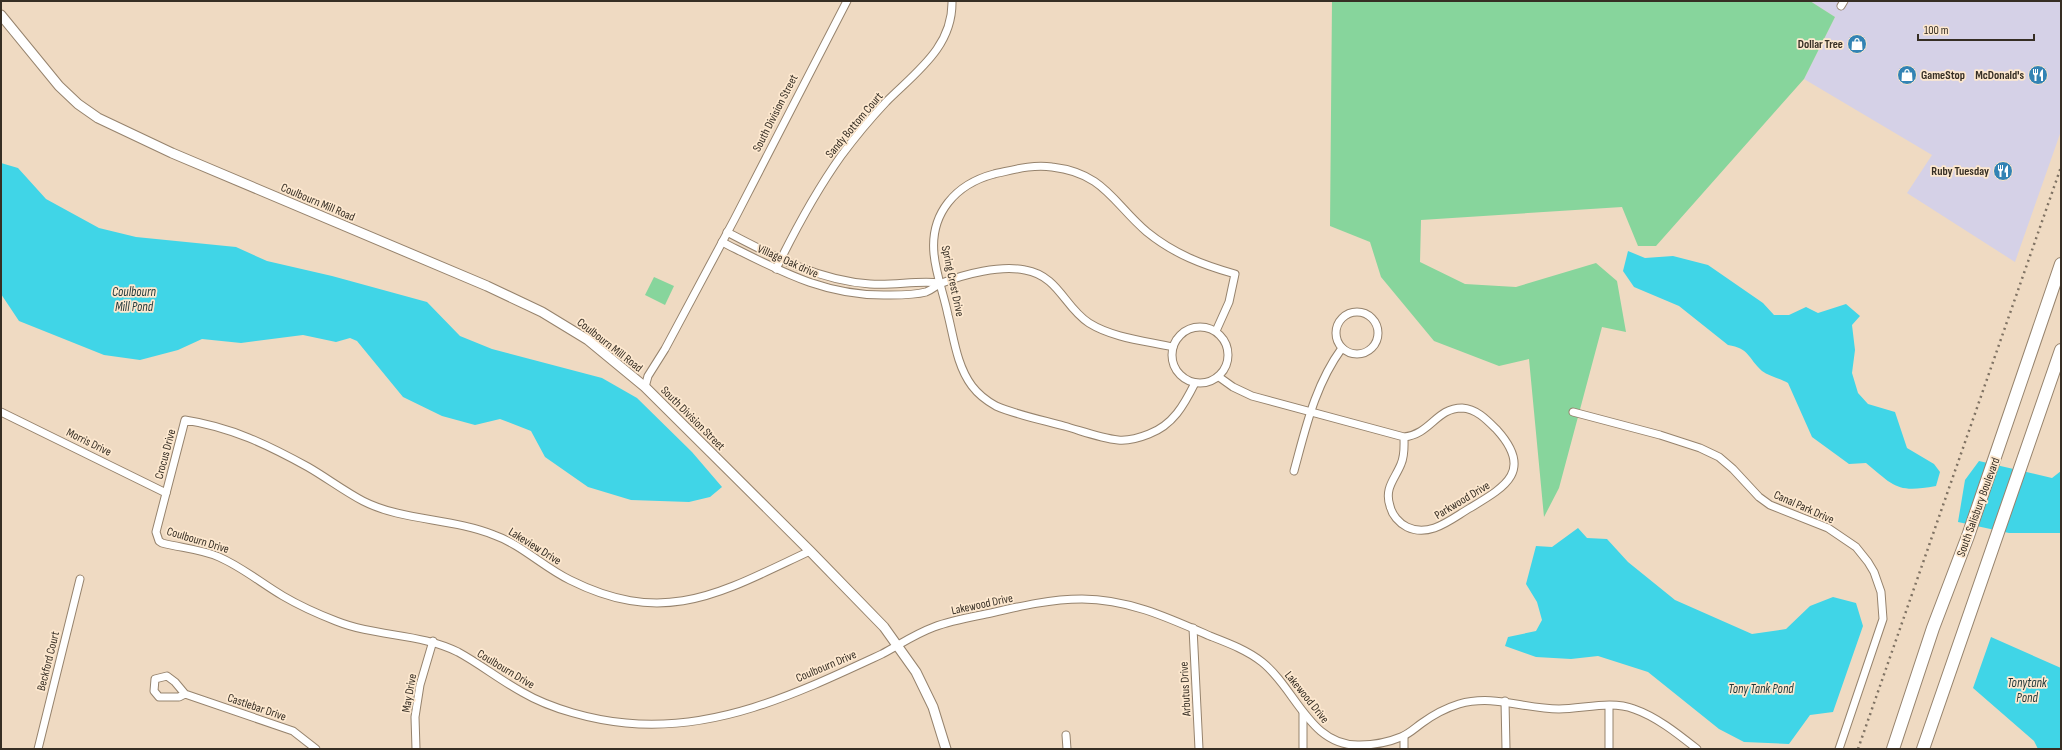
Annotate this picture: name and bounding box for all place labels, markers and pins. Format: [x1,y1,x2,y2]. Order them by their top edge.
shop icon: Dollar Tree [1846,33,1868,55]
place label: Dollar Tree [1798,37,1843,52]
shop icon: GameStop [1896,64,1918,86]
restaurant icon: McDonald's [2027,64,2049,86]
place label: GameStop [1921,68,1965,83]
place label: McDonald's [1975,68,2024,83]
restaurant icon: Ruby Tuesday [1992,160,2014,182]
place label: Ruby Tuesday [1931,164,1989,179]

